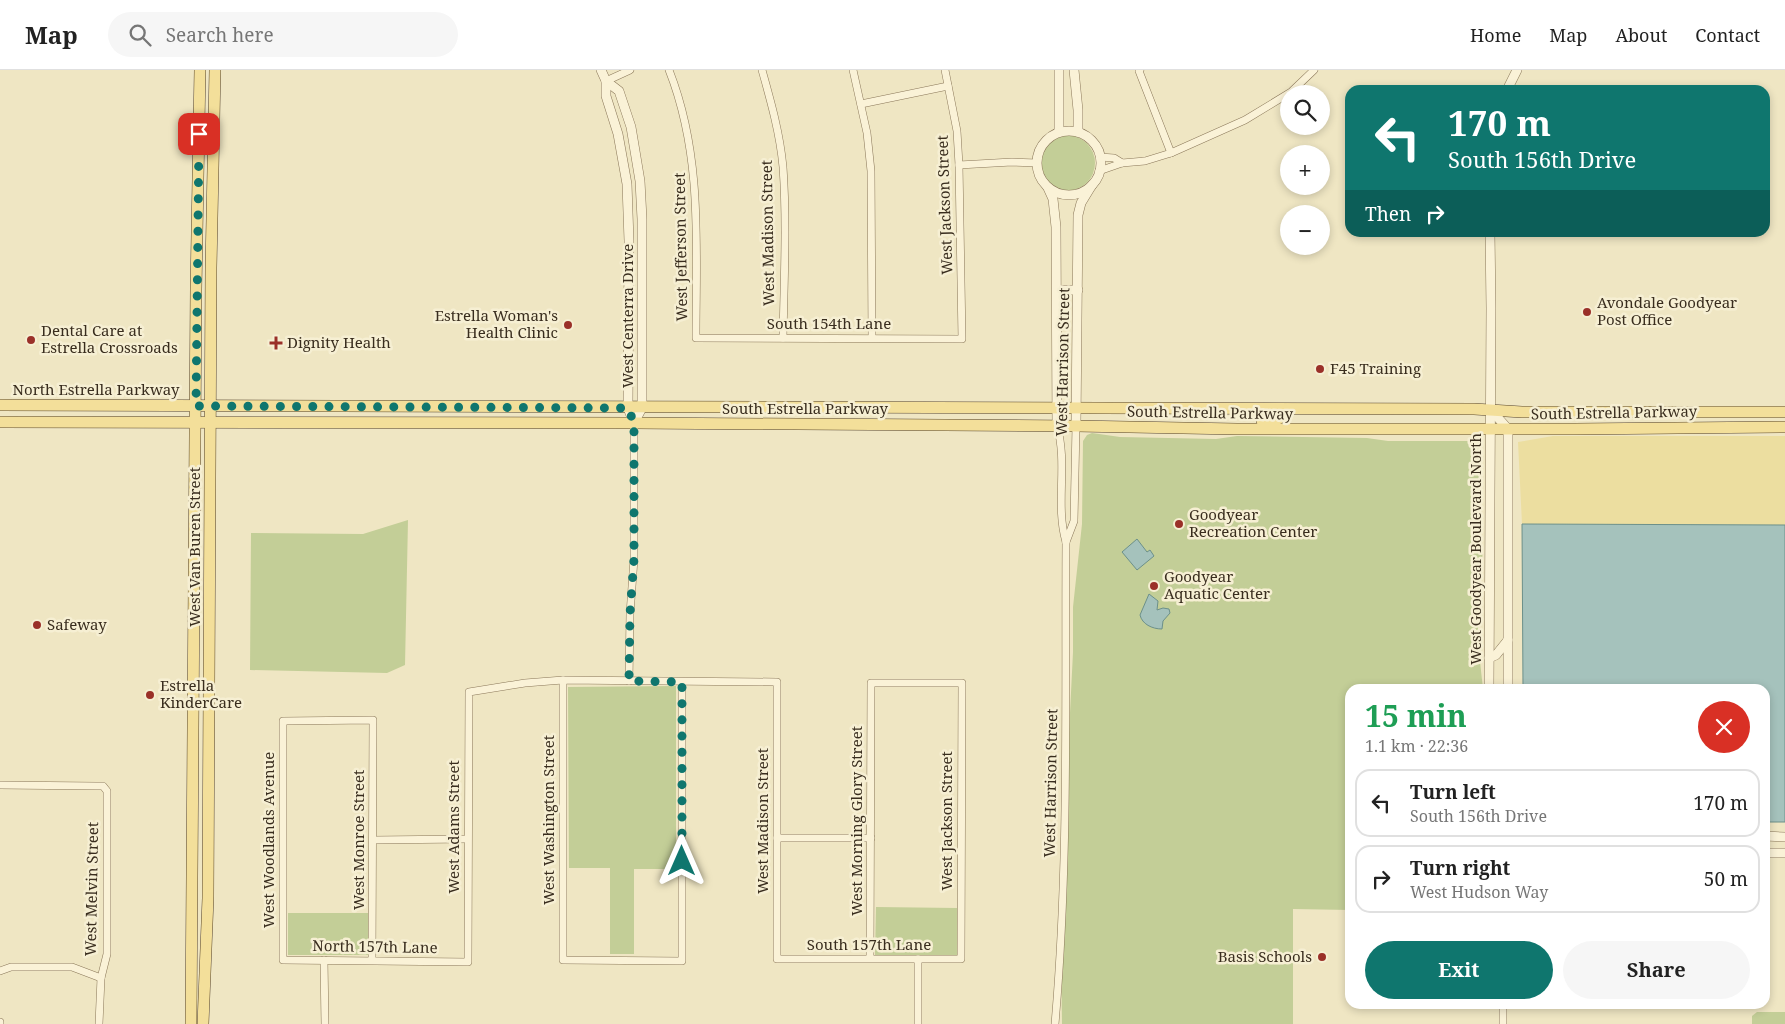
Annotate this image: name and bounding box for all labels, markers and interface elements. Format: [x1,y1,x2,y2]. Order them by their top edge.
search box [108,12,458,57]
text: Map [25,18,78,51]
icon: search [126,21,154,49]
text: Search here [166,22,274,48]
text: Home [1470,23,1521,47]
text: Map [1549,23,1587,47]
text: About [1615,23,1667,47]
text: Contact [1695,23,1760,47]
map controls [1280,85,1330,255]
button: search [1280,85,1330,135]
text: 170 m [1448,99,1551,146]
icon: left [1365,105,1430,170]
pin [178,113,220,155]
icon: arrive [185,120,213,148]
street label: West Jackson Street [932,135,956,275]
text: South 156th Drive [1448,144,1636,174]
button: + [1280,145,1330,195]
street label: West Madison Street [756,160,778,306]
street label: West Jefferson Street [669,173,691,322]
icon: right [1421,200,1449,228]
text: Then [1365,201,1411,227]
button: − [1280,205,1330,255]
street label: West Centerra Drive [617,244,637,388]
street label: West Harrison Street [1051,287,1073,437]
place label: Avondale Goodyear Post Office [1597,292,1737,329]
place label: Estrella Woman's Health Clinic [435,305,558,342]
marker: Avondale Goodyear Post Office [1581,306,1593,318]
street label: South 154th Lane [767,313,891,333]
marker: Estrella Woman's Health Clinic [562,319,574,331]
place label: Dental Care at Estrella Crossroads [41,320,178,357]
place label: Dignity Health [287,332,391,352]
marker: Dental Care at Estrella Crossroads [25,334,37,346]
marker: Dignity Health [269,336,283,350]
place label: F45 Training [1330,358,1421,378]
marker: F45 Training [1314,363,1326,375]
street label: North Estrella Parkway [13,379,180,399]
street label: South Estrella Parkway [722,398,889,418]
street label: South Estrella Parkway [1127,401,1294,423]
street label: South Estrella Parkway [1531,401,1698,423]
street label: West Goodyear Boulevard North [1465,433,1485,665]
street label: West Van Buren Street [184,467,204,627]
place label: Goodyear Recreation Center [1189,504,1317,541]
marker: Goodyear Recreation Center [1173,518,1185,530]
place label: Goodyear Aquatic Center [1164,566,1270,603]
marker: Goodyear Aquatic Center [1148,580,1160,592]
place label: Safeway [47,614,107,634]
marker: Safeway [31,619,43,631]
place label: Estrella KinderCare [160,675,242,712]
marker: Estrella KinderCare [144,689,156,701]
text: 15 min [1365,695,1467,736]
button: close [1698,701,1750,753]
street label: West Harrison Street [1039,708,1061,858]
street label: West Morning Glory Street [846,726,866,916]
street label: West Washington Street [538,735,558,905]
text: 1.1 km · 22:36 [1365,735,1468,757]
street label: West Madison Street [752,748,772,894]
street label: West Jackson Street [936,751,956,891]
street label: West Woodlands Avenue [258,752,278,928]
street label: West Adams Street [443,760,463,894]
street label: West Monroe Street [348,770,368,910]
text: Turn left [1410,779,1496,805]
icon: left [1367,789,1395,817]
text: 170 m [1693,790,1748,816]
text: South 156th Drive [1410,805,1547,827]
street label: West Melvin Street [80,822,102,956]
position arrow [655,834,707,886]
text: Turn right [1410,855,1510,881]
icon: right [1367,865,1395,893]
text: 50 m [1704,866,1748,892]
text: West Hudson Way [1410,881,1548,903]
street label: South 157th Lane [807,934,931,954]
street label: North 157th Lane [312,935,438,957]
button: Exit [1365,941,1553,999]
button: Share [1563,941,1750,999]
place label: Basis Schools [1218,946,1312,966]
marker: Basis Schools [1316,951,1328,963]

